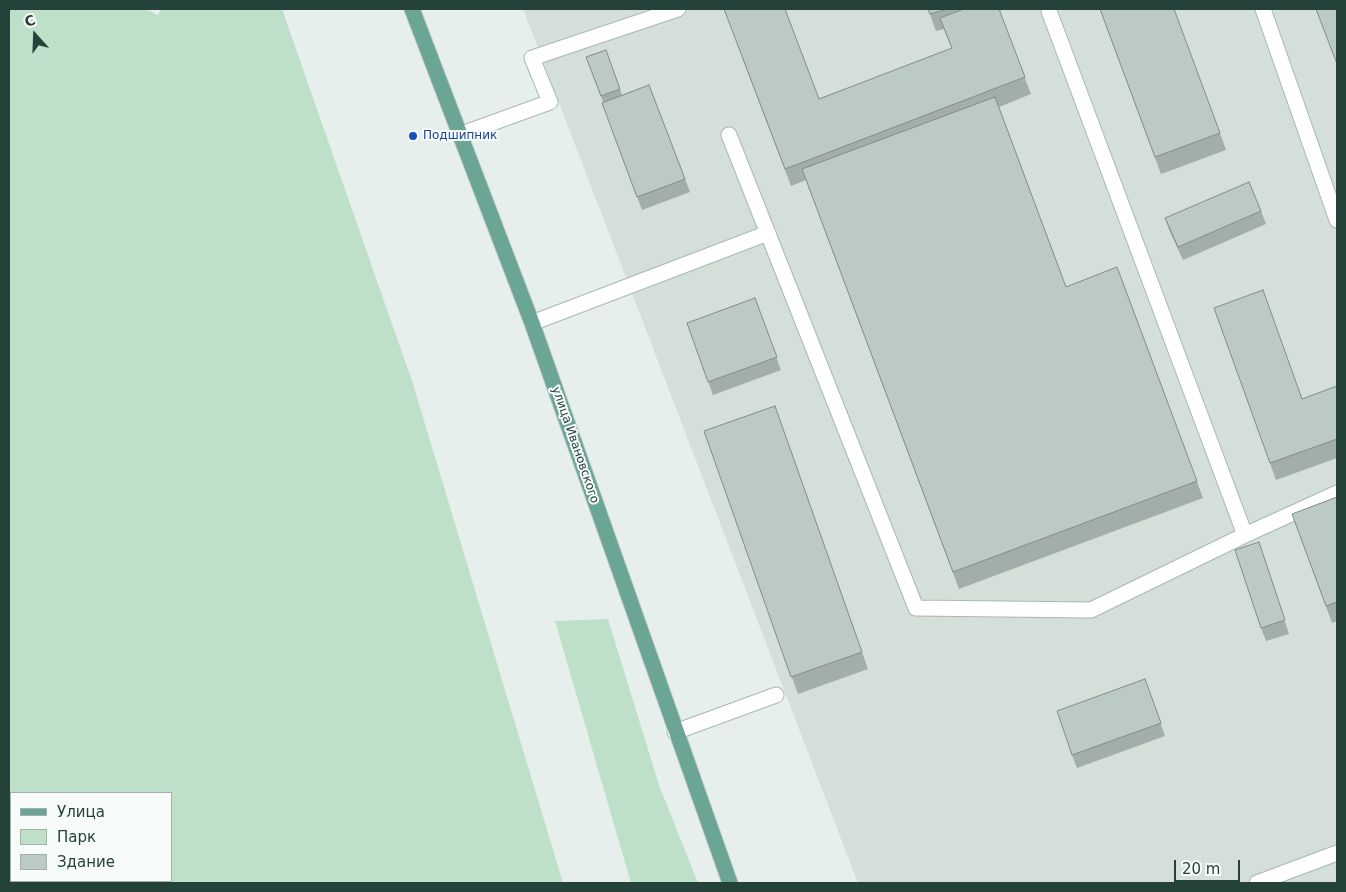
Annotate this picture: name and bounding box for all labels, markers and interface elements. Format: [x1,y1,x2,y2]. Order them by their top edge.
north arrow [10,10,60,60]
text: С [22,12,37,30]
place label: Подшипник [423,129,497,143]
marker: Подшипник [407,130,419,142]
street label: улица Ивановского [548,385,602,505]
legend [10,792,172,882]
text: Улица [57,803,105,821]
text: Парк [57,828,96,846]
scale bar [1176,850,1242,882]
text: Здание [57,853,115,871]
text: 20 m [1182,860,1220,878]

